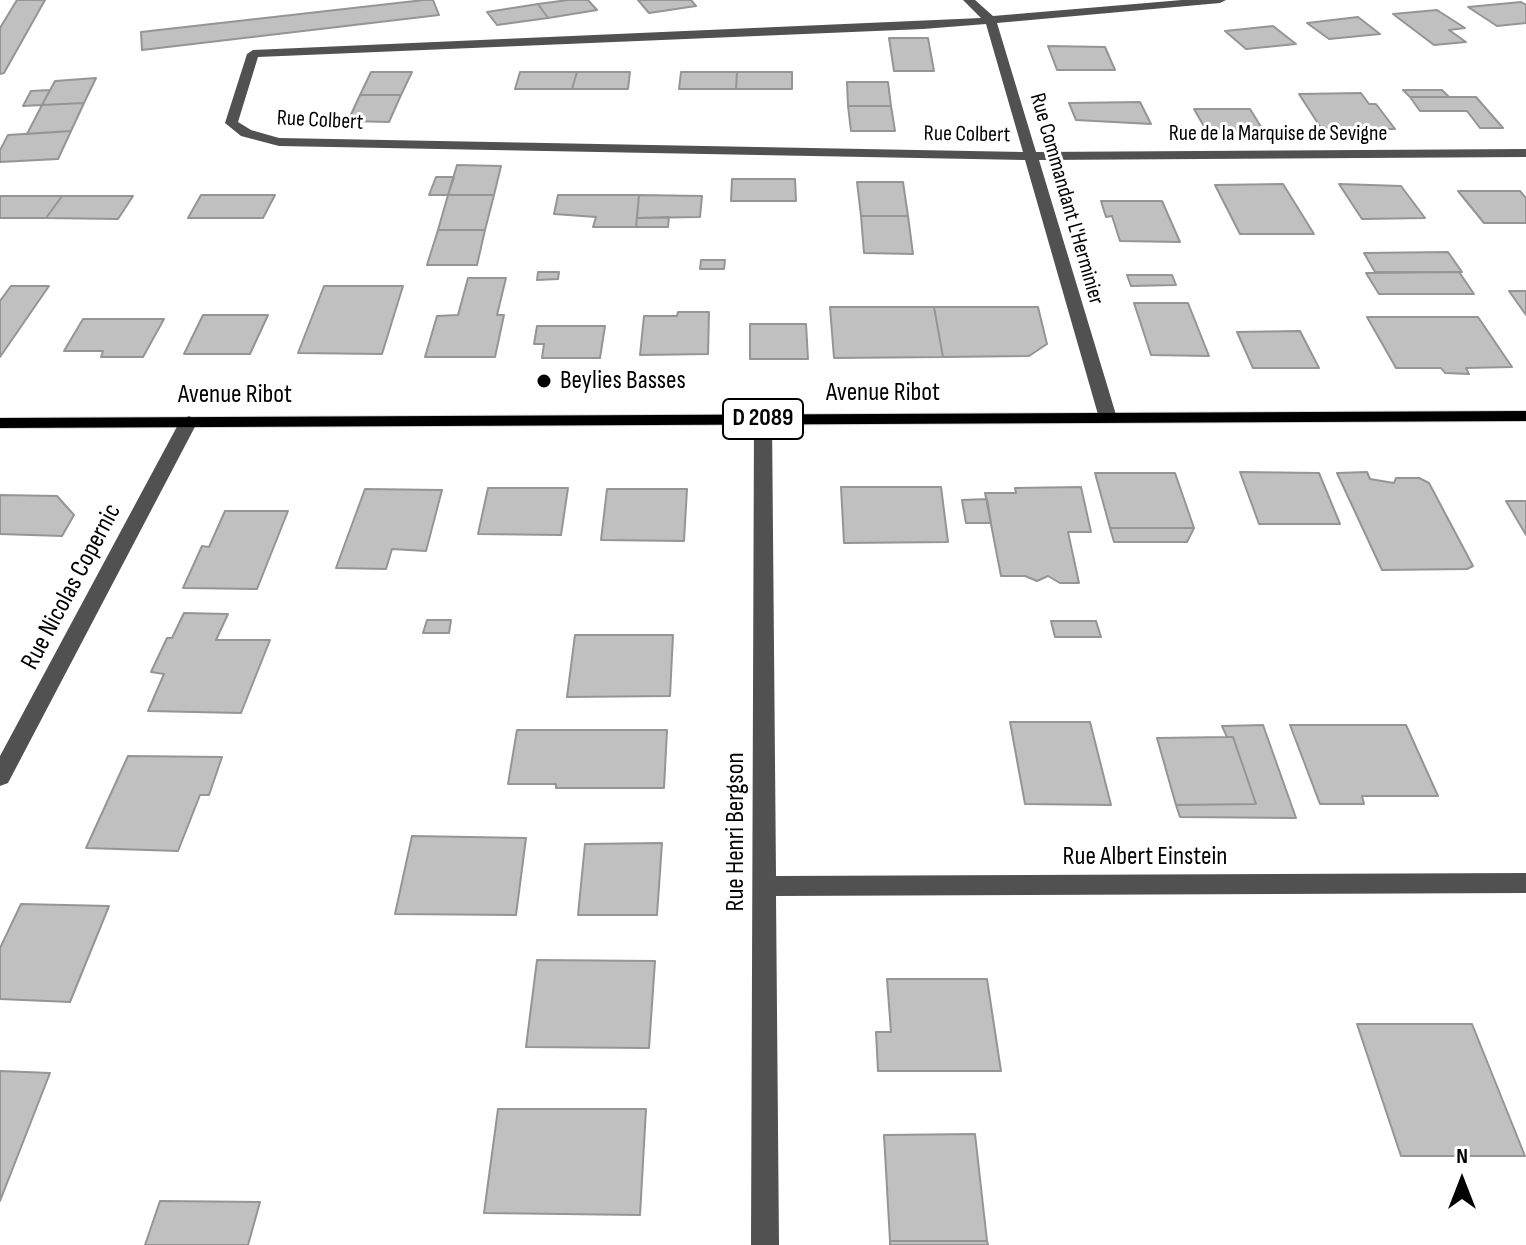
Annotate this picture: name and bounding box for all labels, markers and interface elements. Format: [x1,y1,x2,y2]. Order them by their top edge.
street label: Rue Commandant L'Herminier [1023,90,1109,308]
street label: Rue Colbert [276,106,364,136]
street label: Rue Colbert [923,121,1011,149]
street label: Rue de la Marquise de Sevigne [1169,121,1387,147]
place label: Beylies Basses [560,365,686,397]
marker: Beylies Basses [535,372,553,390]
street label: Avenue Ribot [826,377,940,409]
street label: Avenue Ribot [178,379,292,411]
road number: D 2089 [723,399,803,439]
street label: Rue Nicolas Copernic [15,499,129,675]
street label: Rue Henri Bergson [720,752,752,912]
street label: Rue Albert Einstein [1063,841,1227,873]
north arrow [1422,1141,1502,1221]
text: N [1456,1143,1468,1170]

